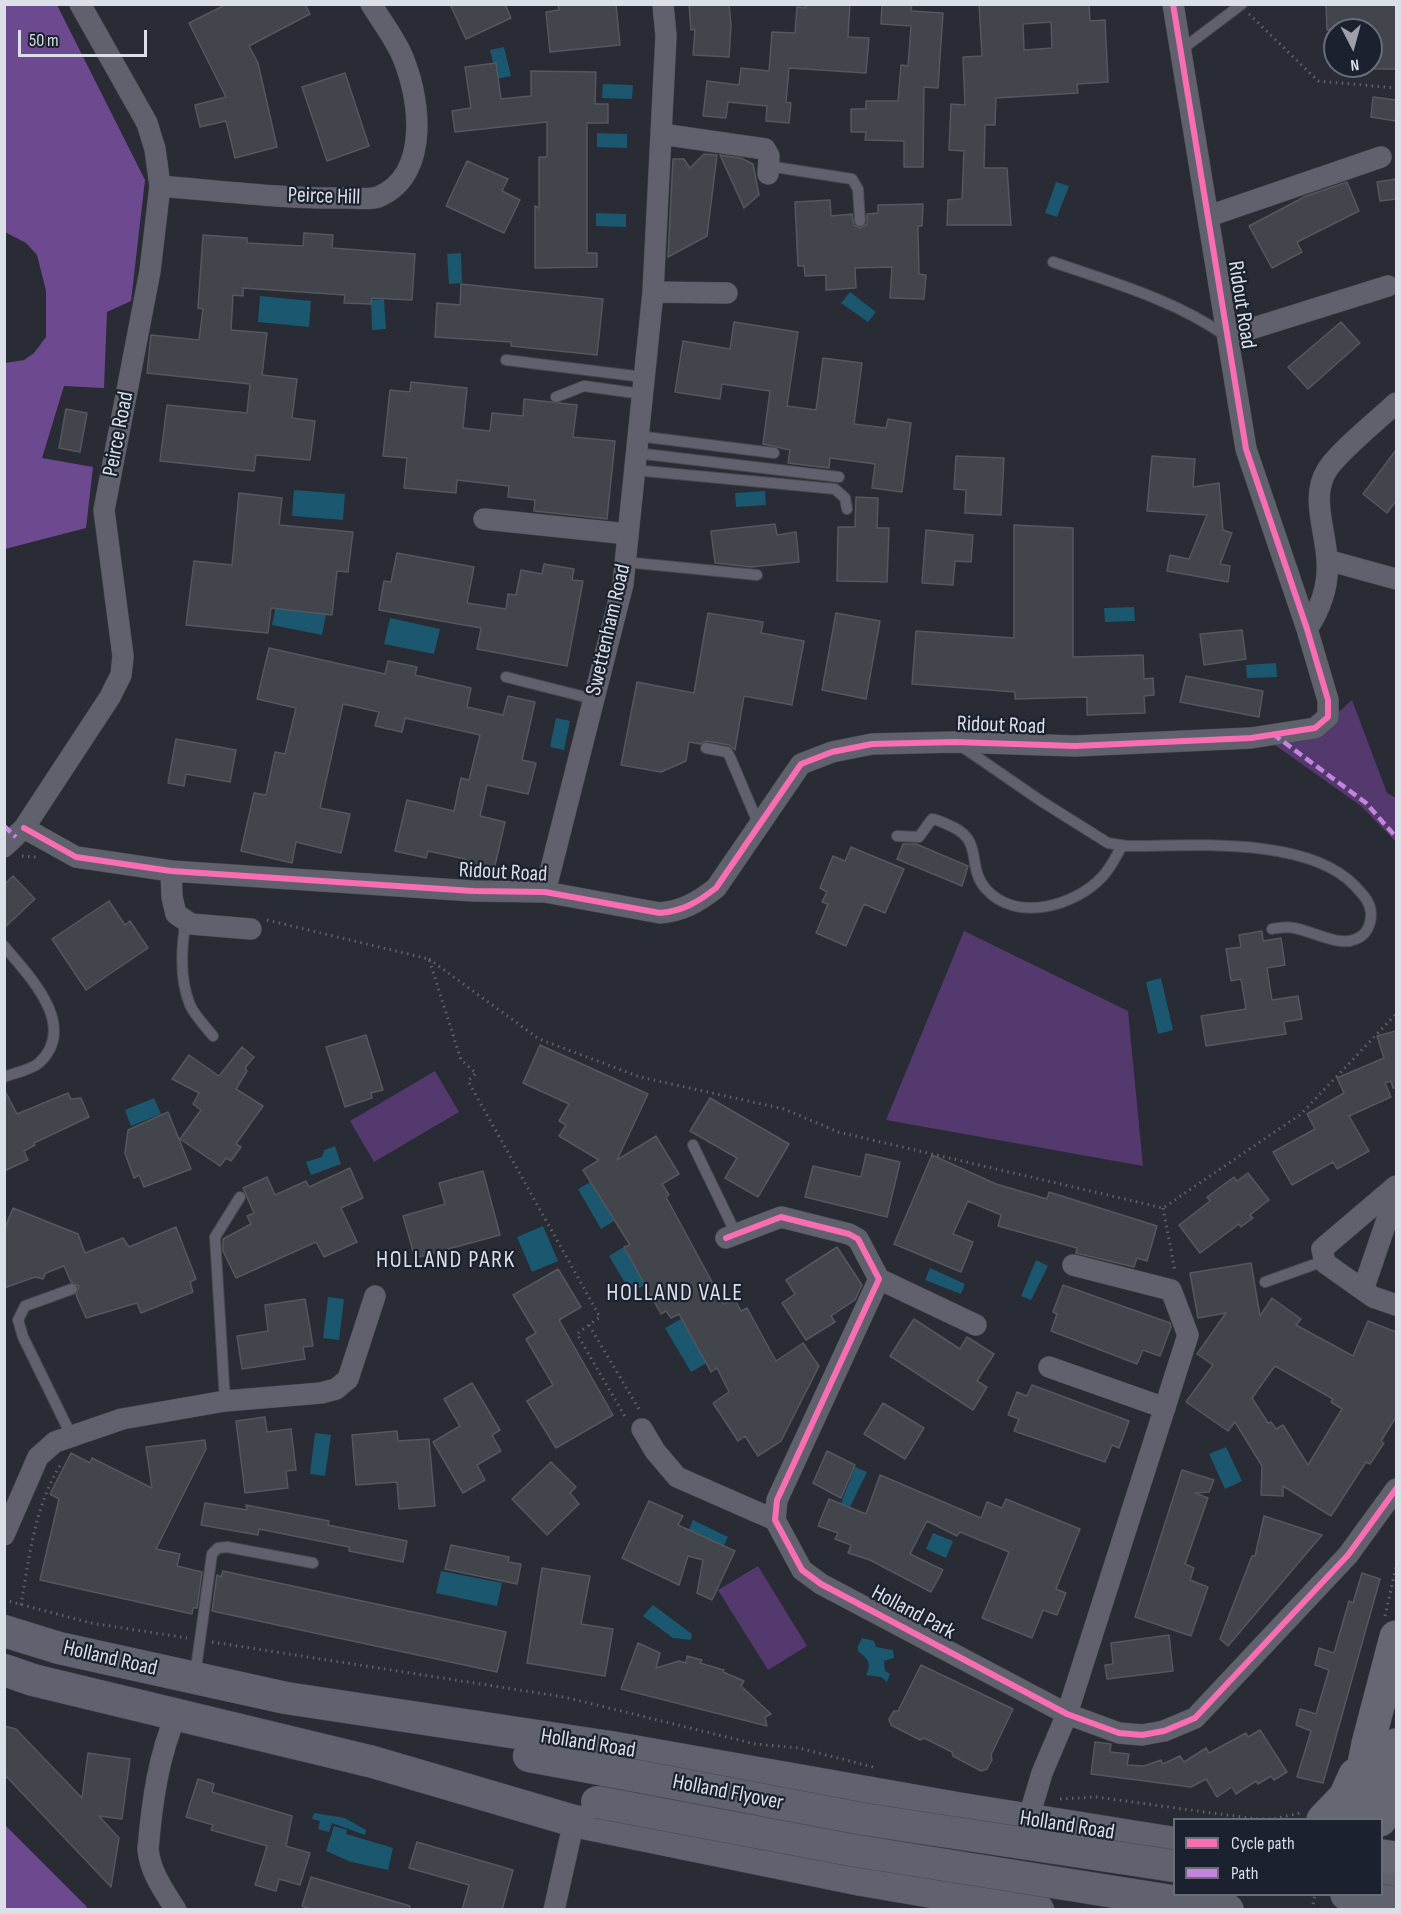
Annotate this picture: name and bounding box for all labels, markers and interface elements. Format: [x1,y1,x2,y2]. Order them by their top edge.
scale bar [21,18,150,56]
north arrow [1323,18,1383,78]
text: 50 m [29,30,59,51]
text: N [1349,55,1360,74]
street label: Peirce Hill [287,183,361,211]
street label: Ridout Road [1221,259,1261,351]
street label: Peirce Road [98,389,140,479]
street label: Swettenham Road [581,562,637,698]
street label: Ridout Road [956,711,1046,741]
street label: Ridout Road [458,857,548,889]
district label: HOLLAND PARK [376,1247,516,1275]
district label: HOLLAND VALE [606,1280,744,1308]
street label: Holland Park [867,1580,959,1646]
street label: Holland Road [60,1635,160,1683]
street label: Holland Road [539,1723,637,1765]
street label: Holland Flyover [670,1769,786,1817]
street label: Holland Road [1018,1805,1116,1847]
legend [1173,1818,1383,1896]
text: Cycle path [1231,1833,1295,1854]
text: Path [1231,1863,1259,1884]

